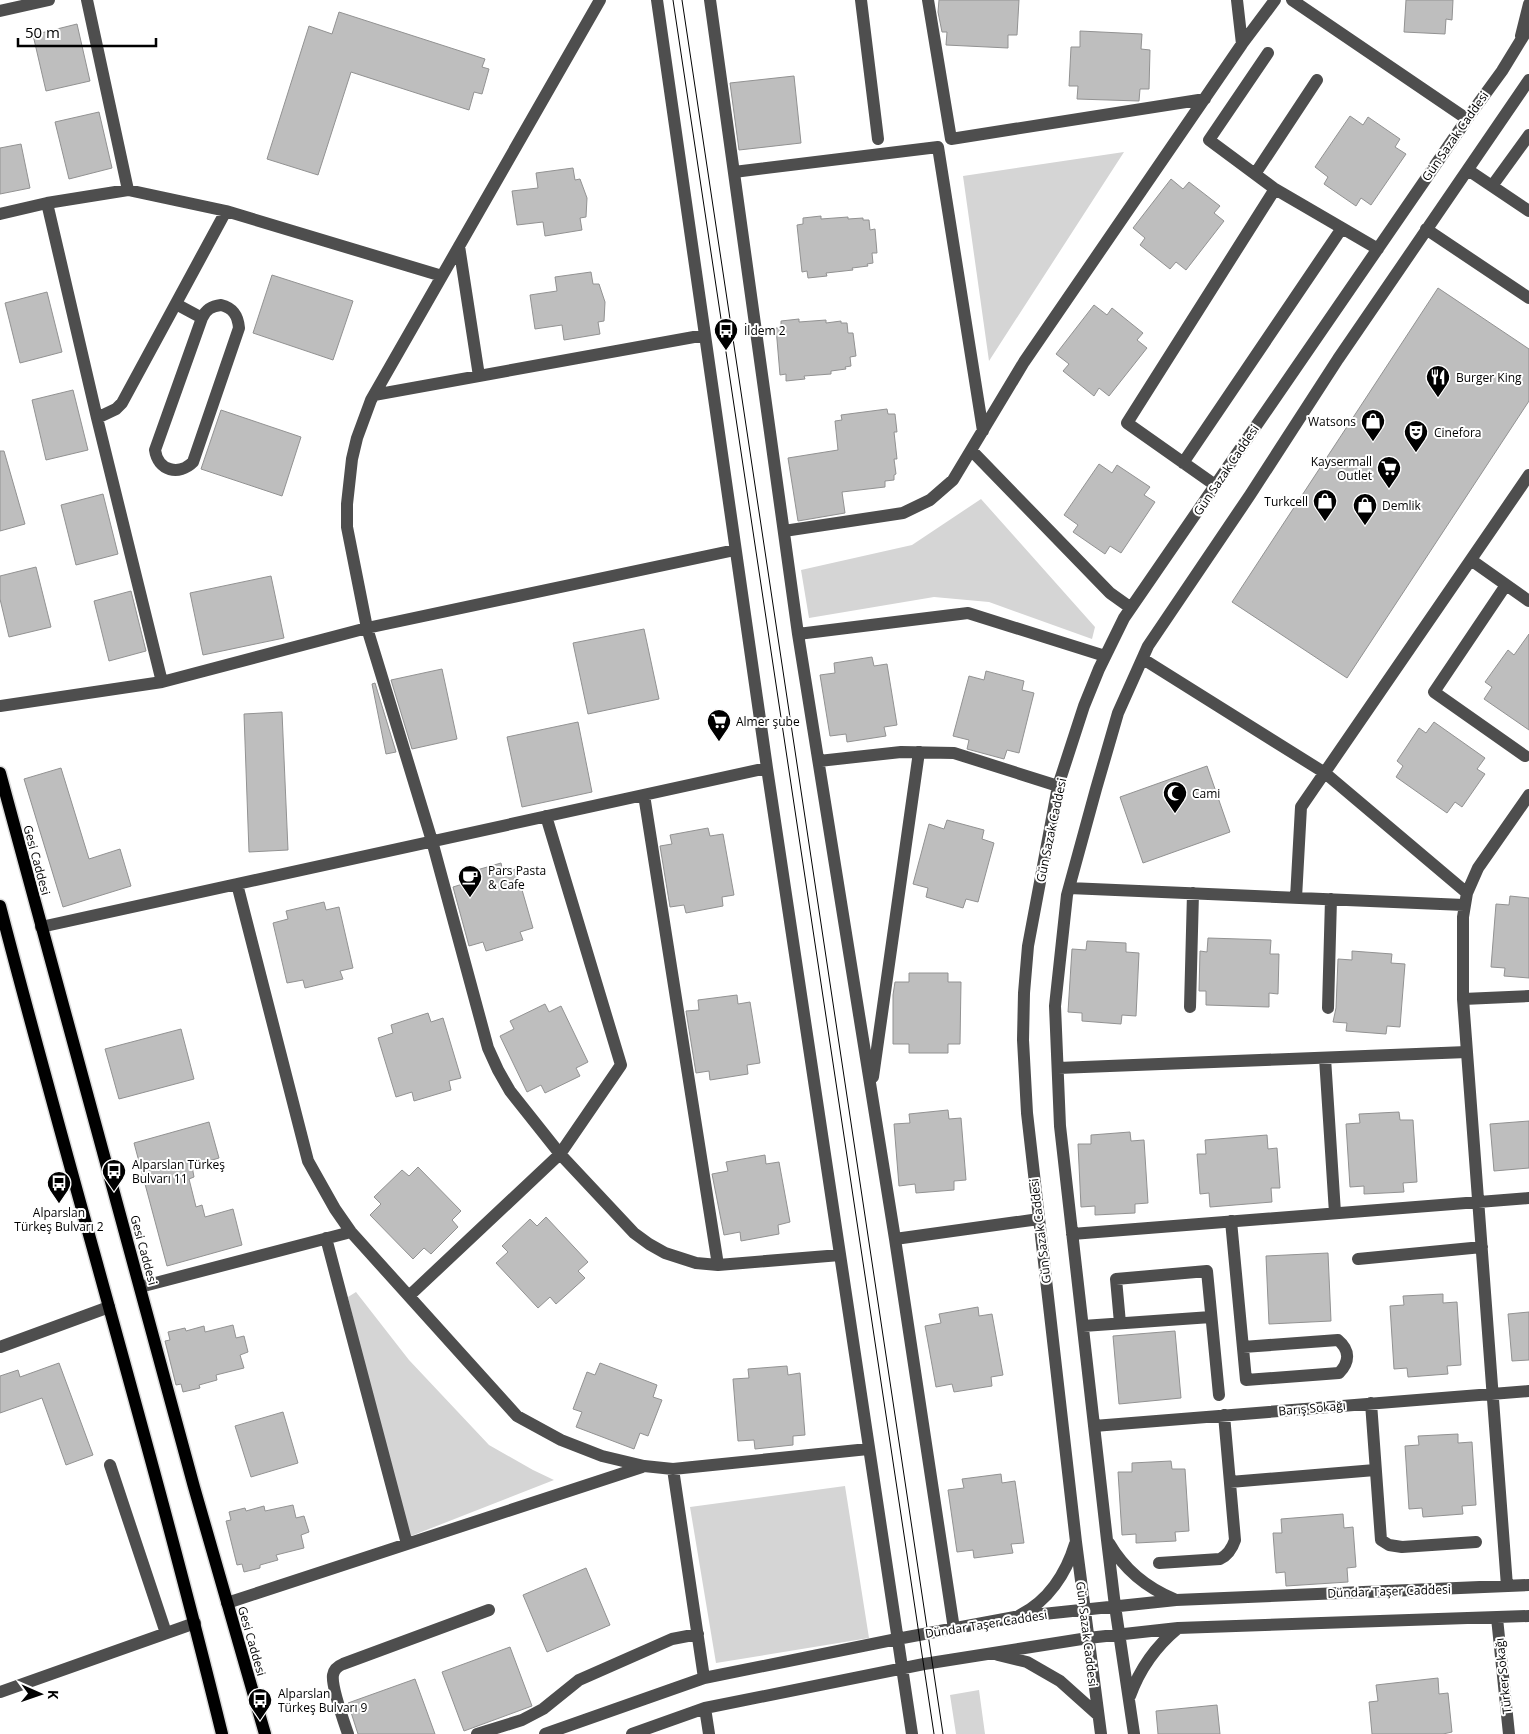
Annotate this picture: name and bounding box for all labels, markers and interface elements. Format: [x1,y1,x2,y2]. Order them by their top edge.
scale bar [18,15,155,47]
text: 50 m [25,22,60,42]
street label: Gün Sazak Caddesi [1418,88,1492,184]
bus stop icon: İldem 2 [713,317,739,351]
place label: İldem 2 [744,322,786,339]
restaurant icon: Burger King [1425,364,1451,398]
place label: Burger King [1456,369,1522,386]
shop icon: Watsons [1360,408,1386,442]
place label: Watsons [1308,413,1356,430]
theatre icon: Cinefora [1403,419,1429,453]
street label: Gün Sazak Caddesi [1189,421,1263,519]
place label: Cinefora [1434,424,1482,441]
place label: Kaysermall Outlet [1311,453,1372,484]
supermarket icon: Kaysermall Outlet [1376,455,1402,489]
shop icon: Turkcell [1312,488,1338,522]
shop icon: Demlik [1352,492,1378,526]
place label: Turkcell [1264,493,1308,510]
place label: Demlik [1382,497,1422,514]
supermarket icon: Almer şube [706,708,732,742]
place label: Almer şube [736,713,800,730]
street label: Gün Sazak Caddesi [1032,776,1070,884]
mosque icon: Cami [1162,780,1188,814]
place label: Cami [1192,785,1220,802]
street label: Gesi Caddesi [20,823,54,897]
place label: Pars Pasta & Cafe [488,862,546,893]
cafe icon: Pars Pasta & Cafe [457,864,483,898]
place label: Alparslan Türkeş Bulvarı 11 [132,1156,225,1187]
bus stop icon: Alparslan Türkeş Bulvarı 11 [101,1158,127,1192]
bus stop icon: Alparslan Türkeş Bulvarı 2 [46,1170,72,1204]
street label: Gün Sazak Caddesi [1025,1177,1055,1285]
place label: Alparslan Türkeş Bulvarı 2 [14,1204,104,1235]
street label: Gesi Caddesi [127,1213,161,1287]
street label: Barış Sokağı [1278,1397,1346,1419]
street label: Gün Sazak Caddesi [1072,1580,1102,1688]
street label: Dündar Taşer Caddesi [1327,1580,1451,1602]
street label: Gesi Caddesi [234,1604,270,1678]
street label: Dündar Taşer Caddesi [924,1606,1048,1642]
street label: Türker Sokağı [1491,1637,1515,1715]
north arrow [15,1669,65,1719]
place label: Alparslan Türkeş Bulvarı 9 [278,1685,368,1716]
bus stop icon: Alparslan Türkeş Bulvarı 9 [247,1687,273,1721]
text: K [44,1689,63,1700]

